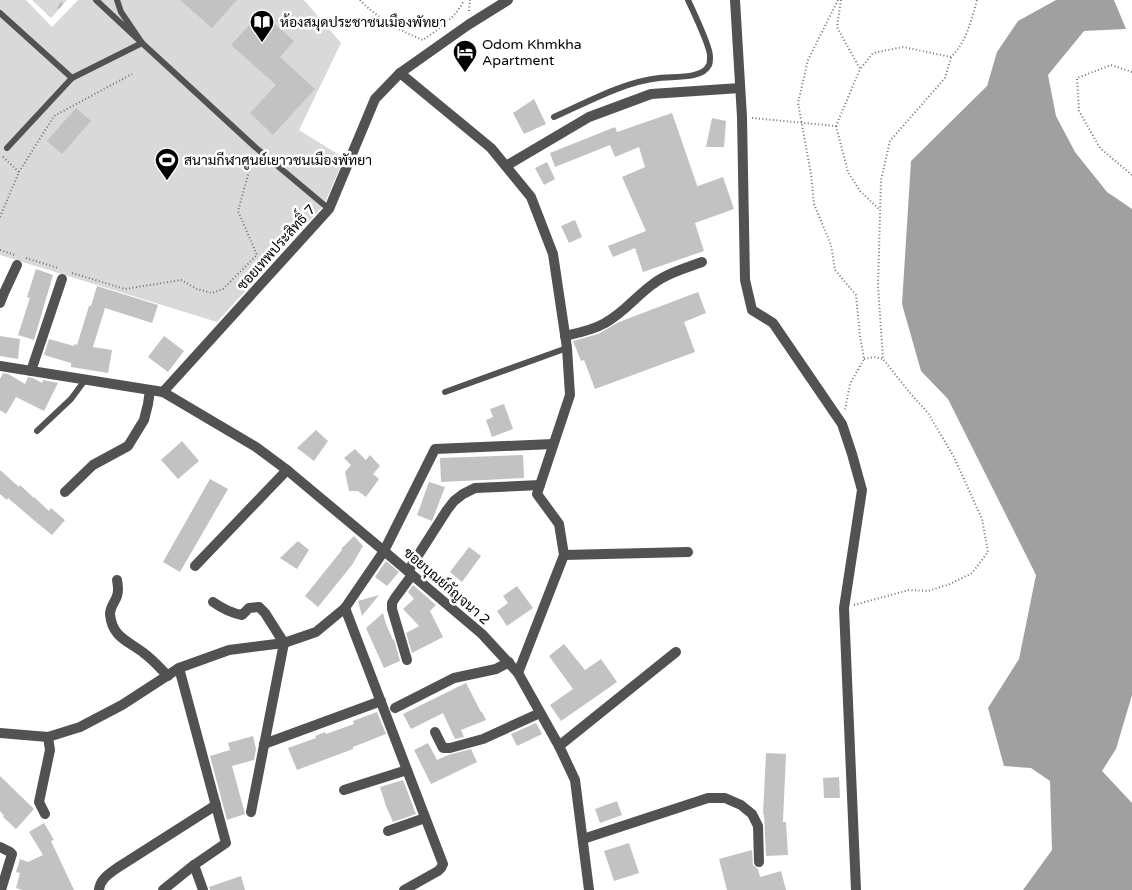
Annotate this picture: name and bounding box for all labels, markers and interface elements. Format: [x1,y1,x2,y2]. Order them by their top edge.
library icon: ห้องสมุดประชาชนเมืองพัทยา [249,9,275,43]
place label: ห้องสมุดประชาชนเมืองพัทยา [280,13,446,32]
place label: Odom Khmkha Apartment [482,36,582,69]
hotel icon: Odom Khmkha Apartment [452,39,478,73]
sports icon: สนามกีฬาศูนย์เยาวชนเมืองพัทยา [154,147,180,181]
place label: สนามกีฬาศูนย์เยาวชนเมืองพัทยา [184,151,372,170]
street label: ซอยเทพประสิทธิ์ 7 [230,198,319,294]
street label: ซอยบุณย์กัญจนา 2 [399,543,494,629]

